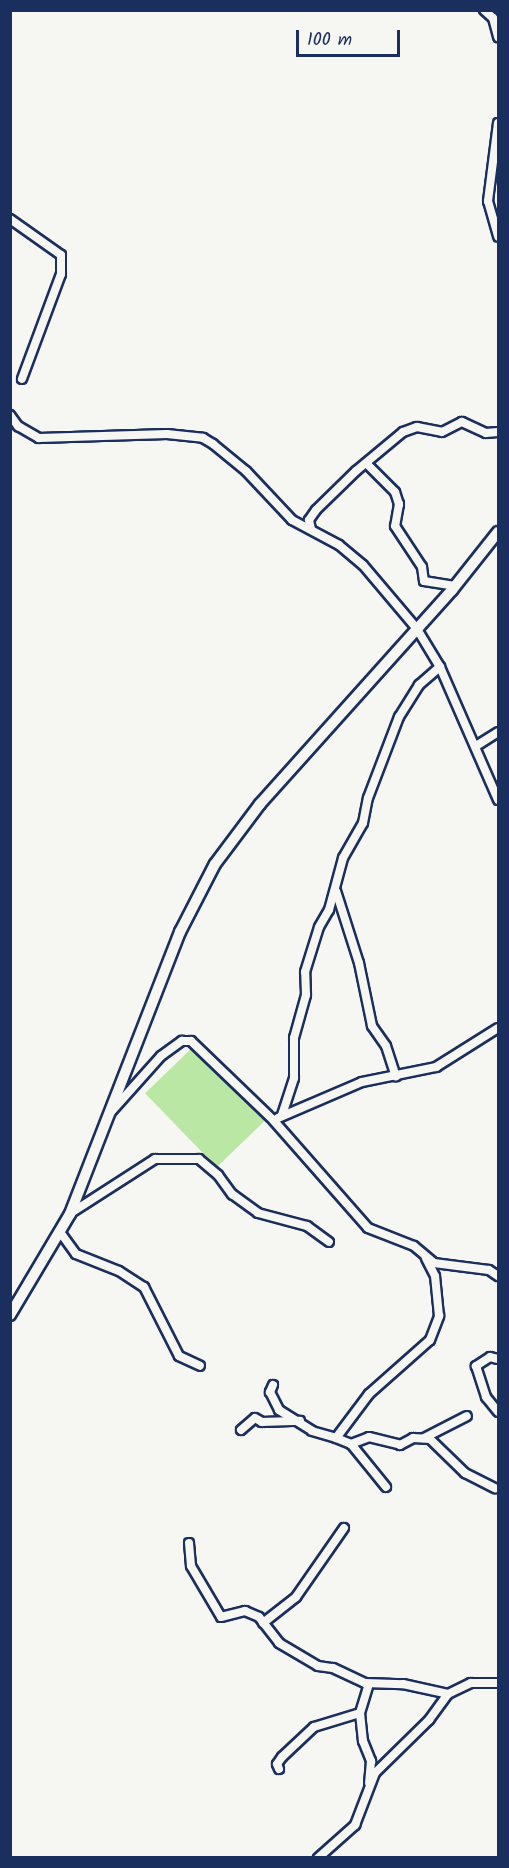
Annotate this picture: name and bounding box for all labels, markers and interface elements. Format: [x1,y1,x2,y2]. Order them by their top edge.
scale bar [299,18,402,56]
text: 100 m [307,26,352,55]

